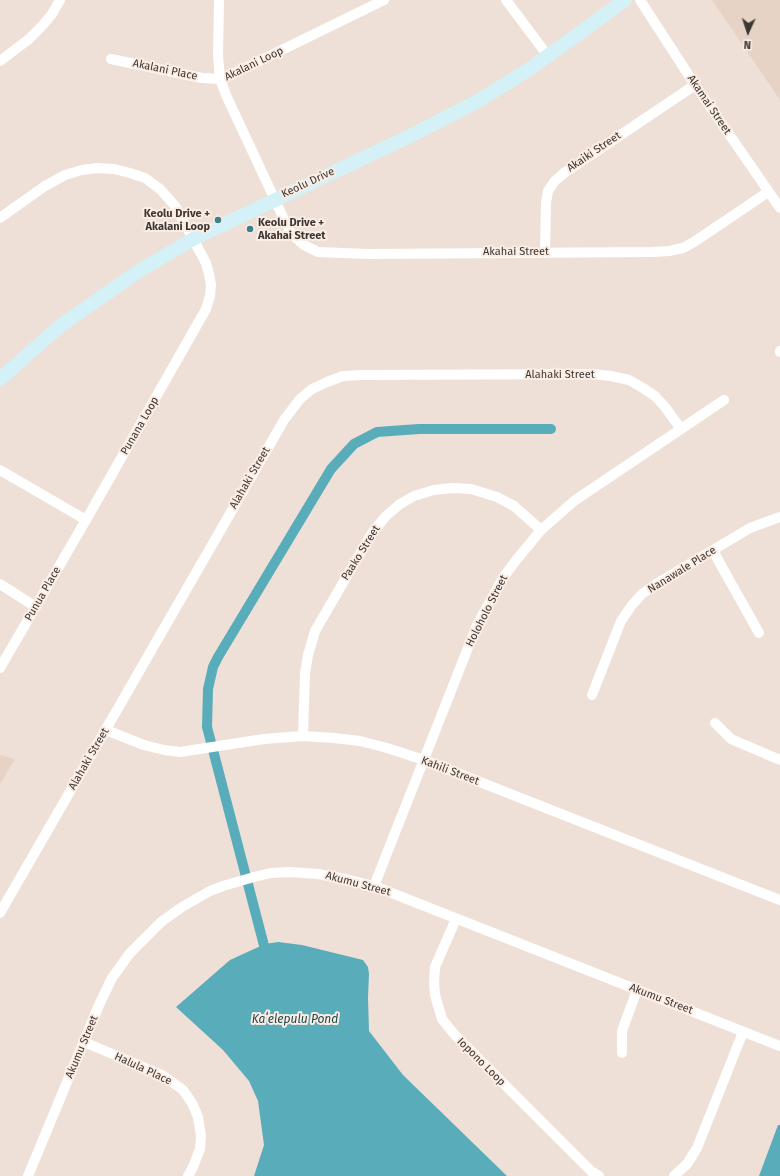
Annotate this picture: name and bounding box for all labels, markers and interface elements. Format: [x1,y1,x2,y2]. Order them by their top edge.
north arrow [728,12,768,52]
text: N [743,38,751,51]
street label: Akalani Loop [222,44,286,84]
street label: Akalani Place [131,57,199,83]
street label: Akamai Street [684,73,734,137]
street label: Akaiki Street [564,129,624,175]
street label: Keolu Drive [279,165,337,201]
place label: Keolu Drive + Akalani Loop [144,207,210,233]
marker: Keolu Drive + Akalani Loop [213,215,223,225]
place label: Keolu Drive + Akahai Street [258,216,326,242]
marker: Keolu Drive + Akahai Street [245,224,255,234]
street label: Akahai Street [483,245,549,259]
street label: Alahaki Street [525,368,595,382]
street label: Punana Loop [118,395,162,457]
street label: Alahaki Street [227,445,273,511]
street label: Paako Street [339,523,383,583]
street label: Nanawale Place [645,544,719,596]
street label: Punua Place [22,564,64,624]
street label: Holoholo Street [463,573,511,649]
street label: Alahaki Street [66,726,112,792]
street label: Kahili Street [419,754,481,788]
street label: Akumu Street [324,869,392,899]
street label: Akumu Street [627,981,695,1017]
water label: Kaʻelepulu Pond [252,1013,338,1027]
street label: Akumu Street [63,1014,101,1080]
street label: Iopono Loop [454,1035,508,1089]
street label: Halula Place [112,1050,174,1088]

